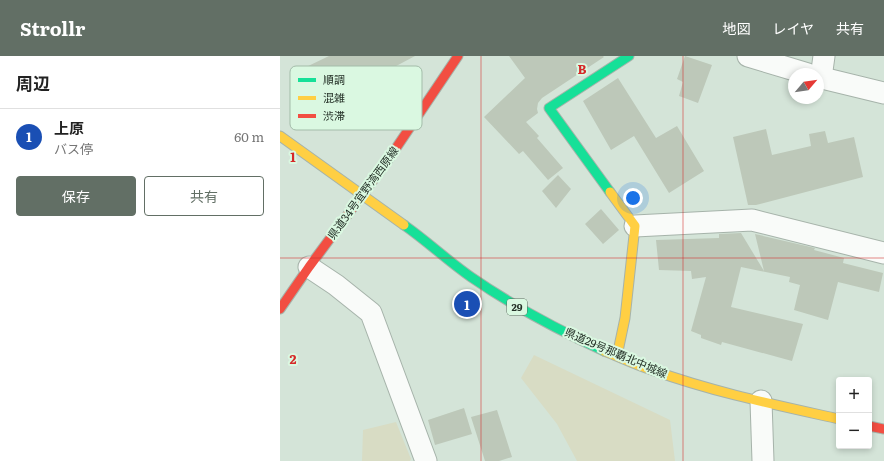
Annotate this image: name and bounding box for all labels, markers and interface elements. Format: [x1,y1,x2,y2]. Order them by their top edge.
text: Strollr [20,14,85,42]
text: 地図 [722,18,750,38]
text: レイヤ [772,18,814,38]
text: 共有 [836,18,864,38]
text: B [578,59,587,78]
legend [290,66,422,130]
north arrow [788,68,824,104]
text: 周辺 [16,70,50,95]
text: 順調 [323,71,345,87]
text: 混雑 [323,89,345,105]
text: 渋滞 [323,107,345,123]
text: 上原 [54,116,84,139]
text: 1 [26,127,32,146]
text: 60 m [234,127,264,146]
text: バス停 [54,139,93,158]
street label: 県道34号宜野湾西原線 [323,143,401,242]
text: 1 [290,147,296,166]
button: 保存 [16,176,136,216]
button: 共有 [144,176,264,216]
your location [623,188,643,208]
pin: 1 [454,289,480,319]
road number: 29 [507,299,527,315]
street label: 県道29号那覇北中城線 [562,323,670,381]
text: 2 [290,349,297,368]
map controls [836,377,872,449]
button: + [836,377,872,413]
button: − [836,413,872,449]

